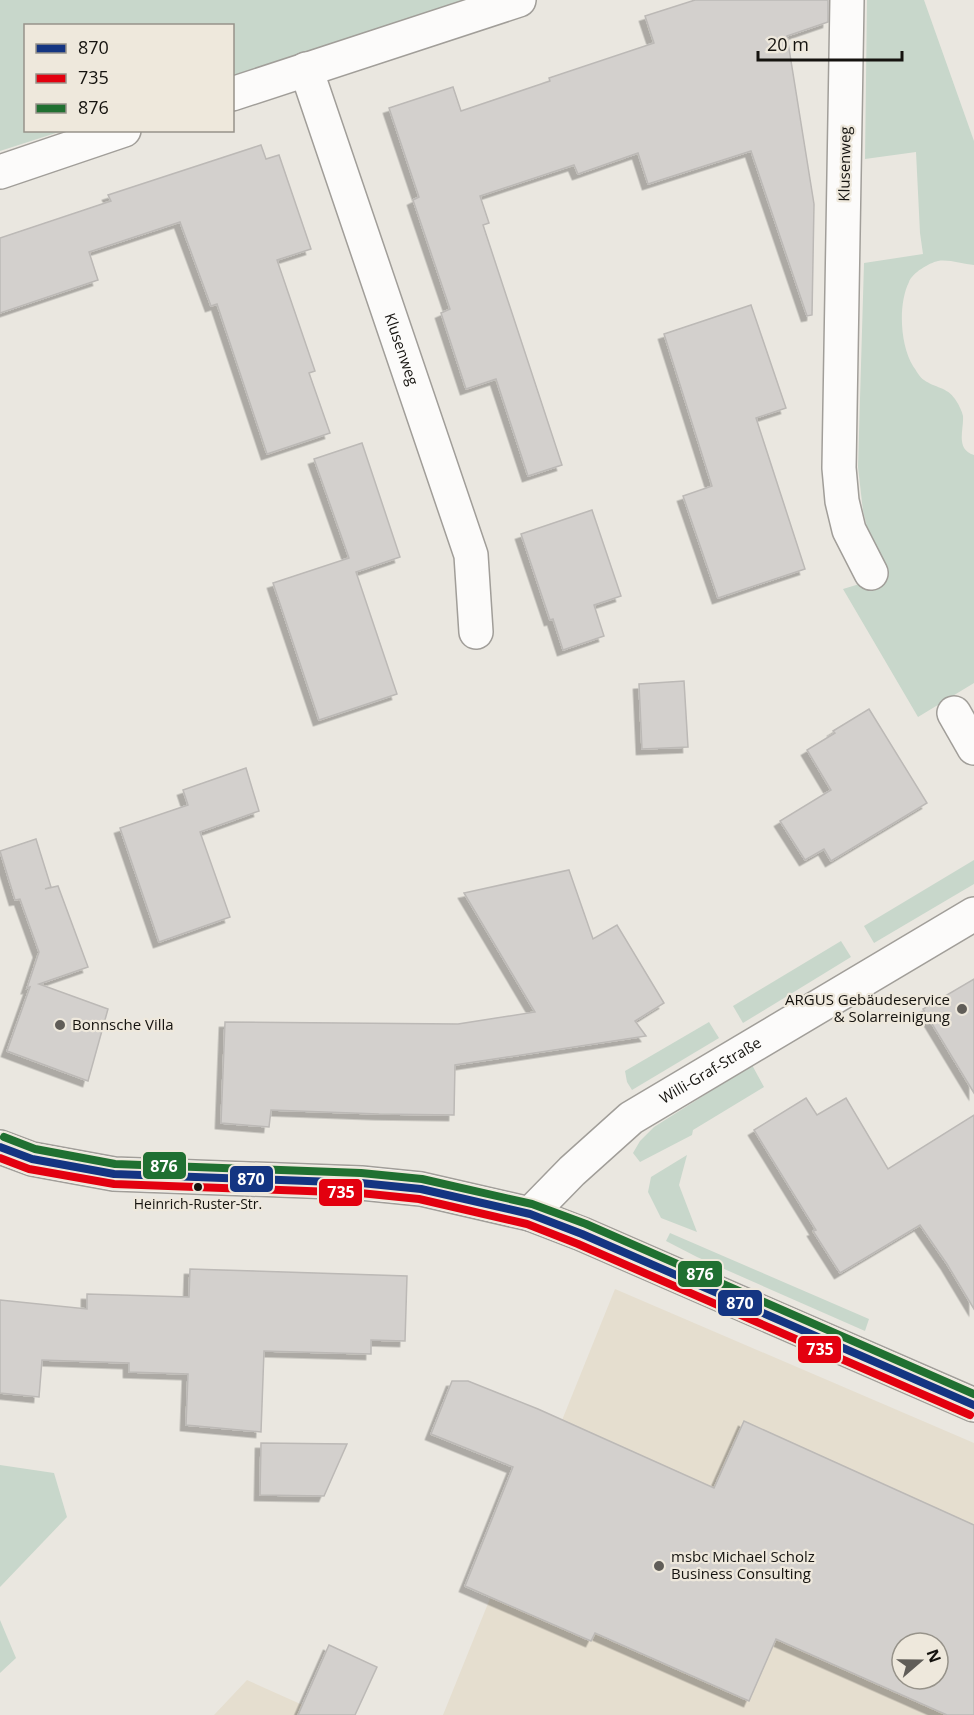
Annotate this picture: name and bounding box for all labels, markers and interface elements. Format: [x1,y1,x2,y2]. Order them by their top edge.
legend [24,24,234,132]
scale bar [758,24,902,62]
text: 20 m [767,32,809,56]
text: 870 [78,35,109,59]
text: 735 [78,65,109,89]
text: 876 [78,95,109,119]
street label: Klusenweg [833,126,855,202]
street label: Klusenweg [381,310,424,388]
place label: ARGUS Gebäudeservice & Solarreinigung [785,989,950,1026]
marker: ARGUS Gebäudeservice & Solarreinigung [955,1002,969,1016]
place label: Bonnsche Villa [72,1014,174,1034]
marker: Bonnsche Villa [53,1018,67,1032]
street label: Willi-Graf-Straße [656,1032,765,1108]
line badge: 876 [142,1151,187,1180]
text: 876 [150,1155,178,1177]
line badge: 870 [229,1165,274,1193]
text: 870 [237,1168,265,1190]
line badge: 735 [318,1178,363,1207]
marker: Heinrich-Ruster-Str. [192,1181,204,1193]
text: 735 [327,1181,355,1203]
place label: Heinrich-Ruster-Str. [134,1194,262,1213]
line badge: 876 [677,1260,723,1288]
text: 876 [686,1263,714,1285]
line badge: 870 [717,1289,763,1317]
text: 870 [726,1292,754,1314]
line badge: 735 [797,1335,842,1364]
text: 735 [806,1338,834,1360]
place label: msbc Michael Scholz Business Consulting [671,1546,815,1583]
marker: msbc Michael Scholz Business Consulting [652,1559,666,1573]
north arrow [890,1631,950,1691]
text: N [922,1646,947,1666]

